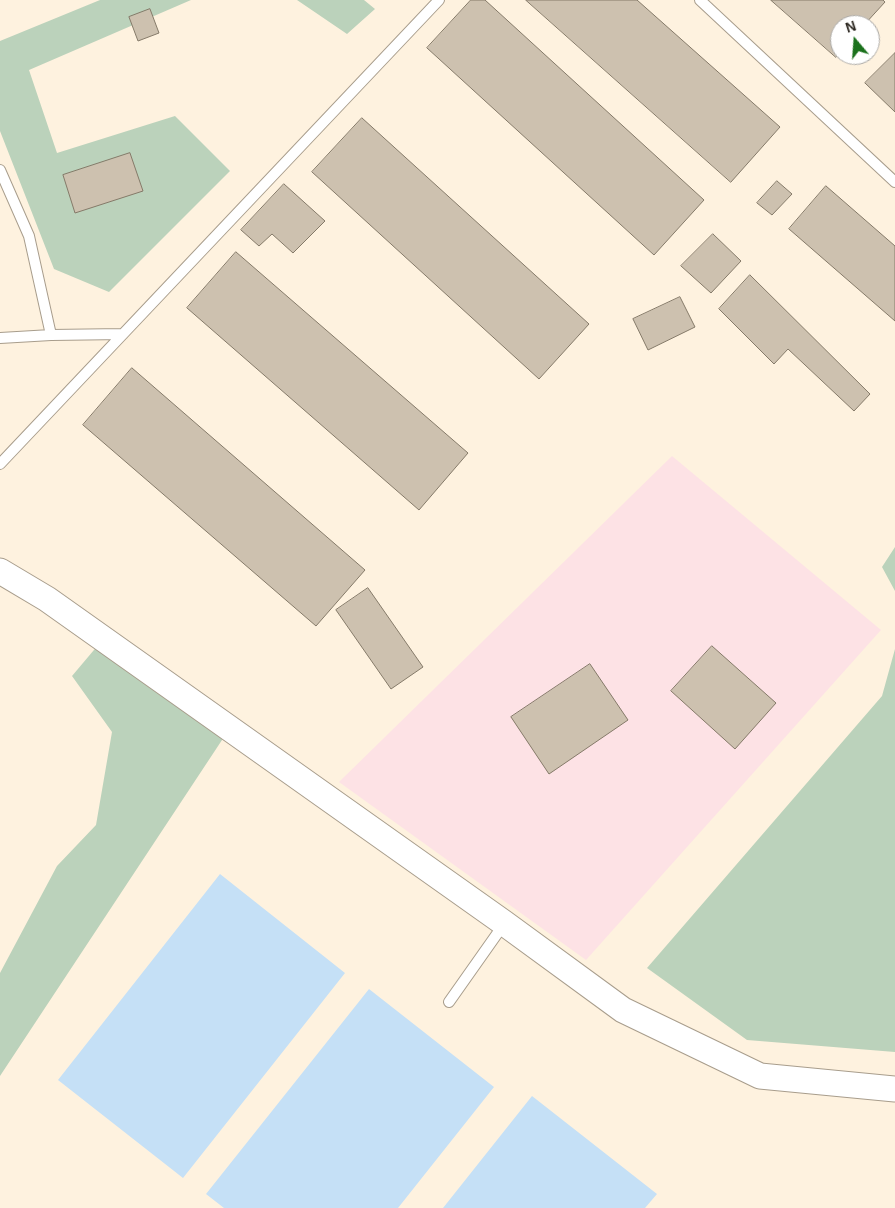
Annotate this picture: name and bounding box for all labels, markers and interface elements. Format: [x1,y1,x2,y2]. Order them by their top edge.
north arrow [830,15,880,65]
text: N [843,18,858,36]

